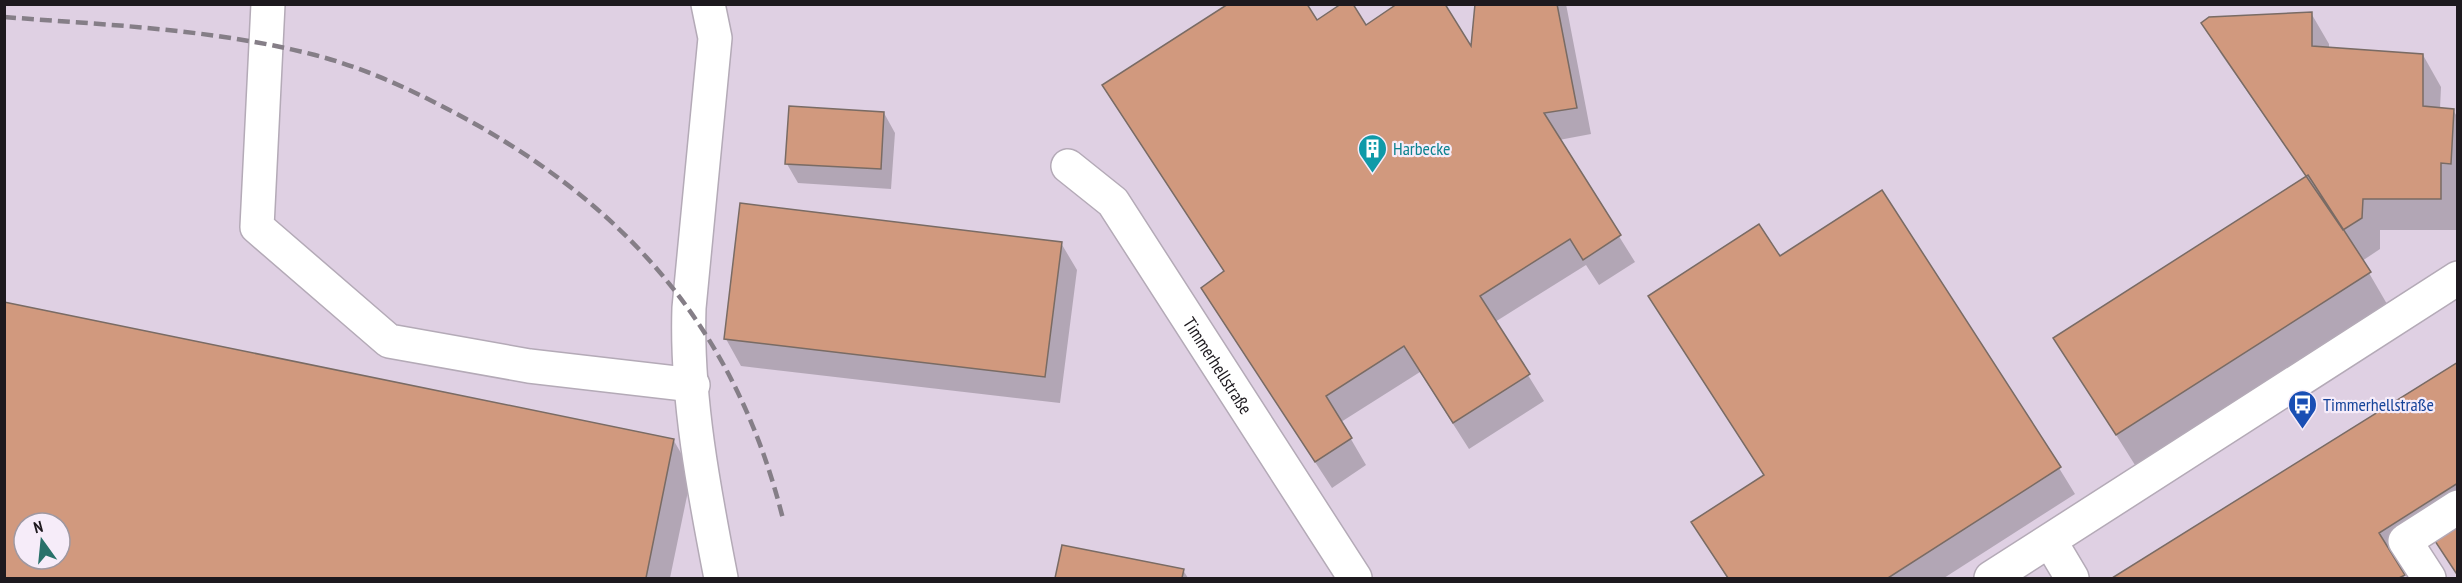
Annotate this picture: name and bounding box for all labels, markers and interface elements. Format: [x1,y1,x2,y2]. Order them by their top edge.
building icon: Harbecke [1356,132,1388,174]
place label: Harbecke [1393,137,1451,160]
street label: Timmerhellstraße [1179,313,1258,418]
bus stop icon: Timmerhellstraße [2286,388,2318,430]
place label: Timmerhellstraße [2323,393,2434,416]
north arrow [12,511,72,571]
text: N [31,516,45,537]

